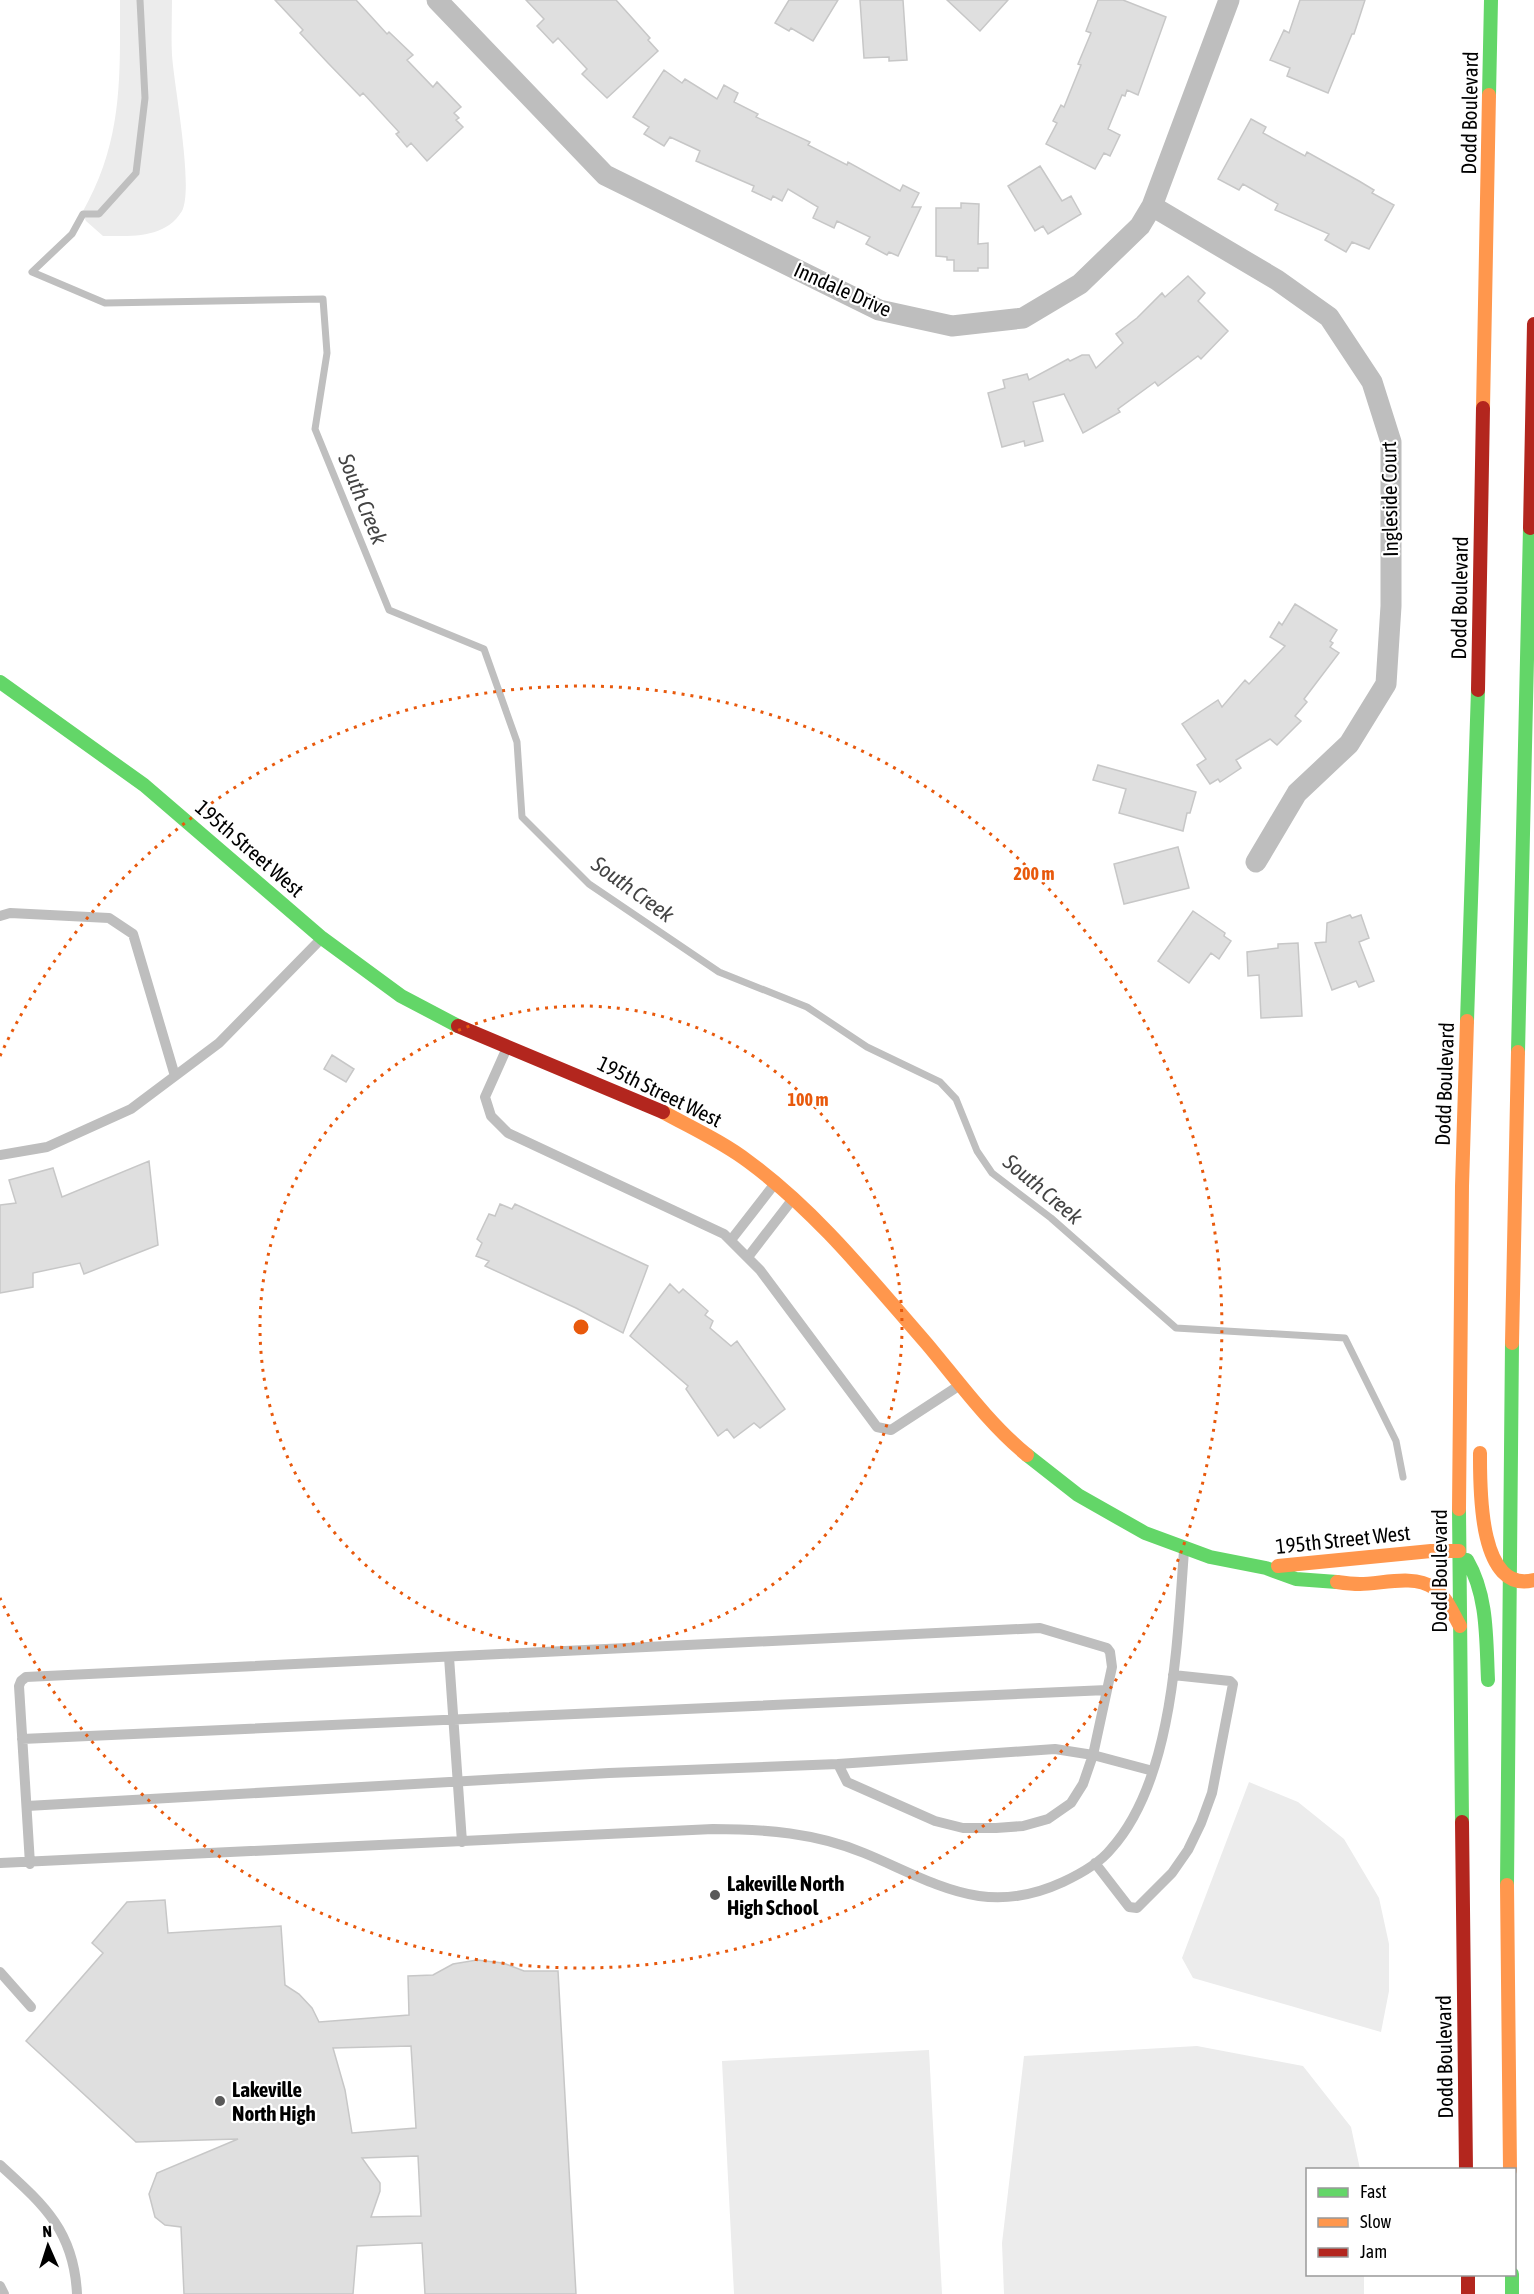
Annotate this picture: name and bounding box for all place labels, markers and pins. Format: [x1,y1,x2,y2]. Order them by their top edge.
centre of rings [571,1317,591,1337]
place label: Lakeville North High School [727,1871,844,1919]
marker: Lakeville North High School [708,1888,722,1902]
place label: Lakeville North High [232,2077,316,2125]
marker: Lakeville North High [213,2094,227,2108]

